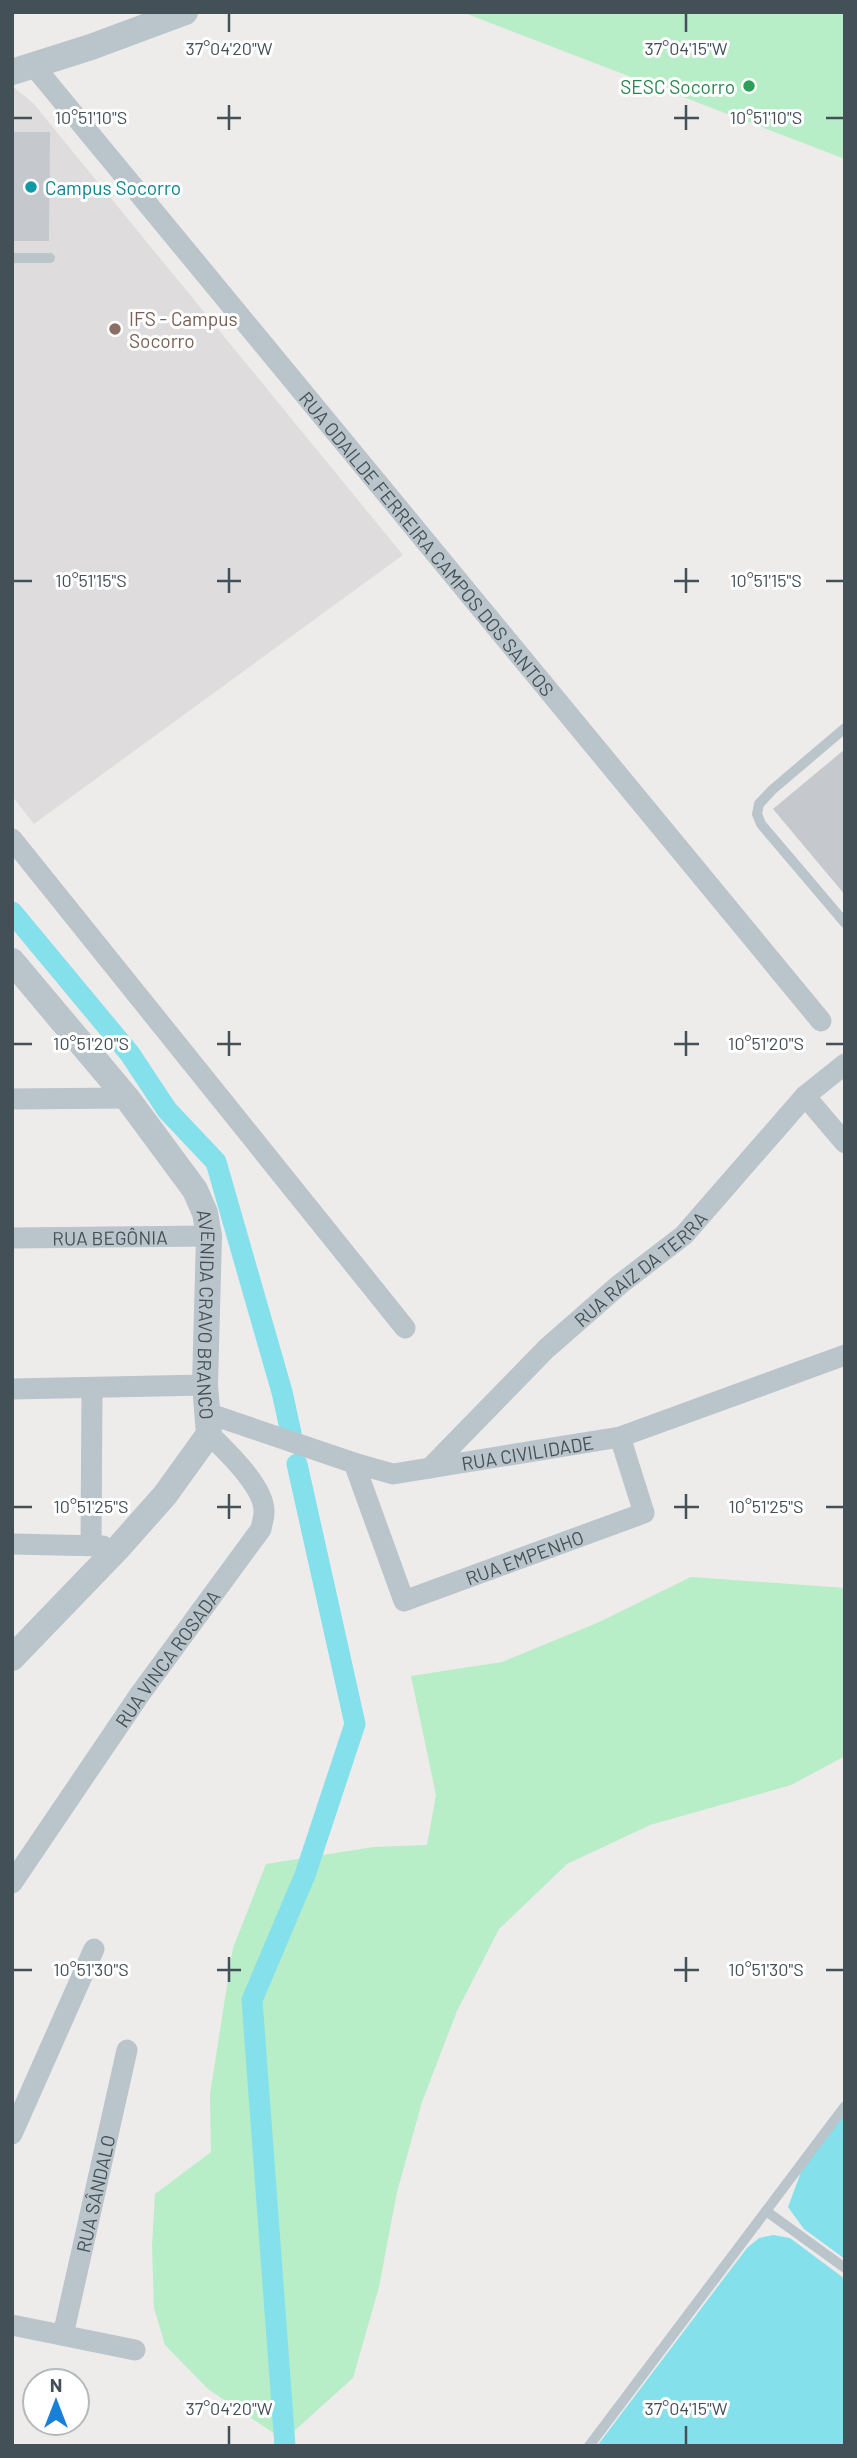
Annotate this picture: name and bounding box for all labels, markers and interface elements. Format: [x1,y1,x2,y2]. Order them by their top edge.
text: 37°04'20"W [185,37,273,59]
text: 37°04'15"W [645,37,728,59]
place label: SESC Socorro [620,75,735,98]
marker: SESC Socorro [741,78,757,94]
text: 10°51'10"S [55,106,127,128]
text: 10°51'10"S [730,106,802,128]
place label: Campus Socorro [45,176,181,199]
marker: Campus Socorro [23,179,39,195]
place label: IFS - Campus Socorro [129,307,238,352]
marker: IFS - Campus Socorro [107,321,123,337]
street label: RUA ODAILDE FERREIRA CAMPOS DOS SANTOS [295,386,560,700]
text: 10°51'15"S [55,569,127,591]
text: 10°51'15"S [730,569,802,591]
text: 10°51'20"S [53,1032,129,1054]
text: 10°51'20"S [728,1032,804,1054]
street label: RUA RAIZ DA TERRA [569,1206,711,1331]
street label: AVENIDA CRAVO BRANCO [193,1207,221,1420]
street label: RUA BEGÔNIA [52,1225,168,1249]
street label: RUA CIVILIDADE [460,1430,595,1474]
text: 10°51'25"S [54,1495,128,1517]
text: 10°51'25"S [729,1495,803,1517]
street label: RUA EMPENHO [462,1525,587,1589]
street label: RUA VINCA ROSADA [110,1585,224,1731]
text: 10°51'30"S [53,1958,129,1980]
text: 10°51'30"S [728,1958,804,1980]
street label: RUA SÂNDALO [70,2133,119,2255]
north arrow [21,2367,91,2437]
text: N [50,2373,62,2396]
text: 37°04'20"W [185,2397,273,2419]
text: 37°04'15"W [645,2397,728,2419]

